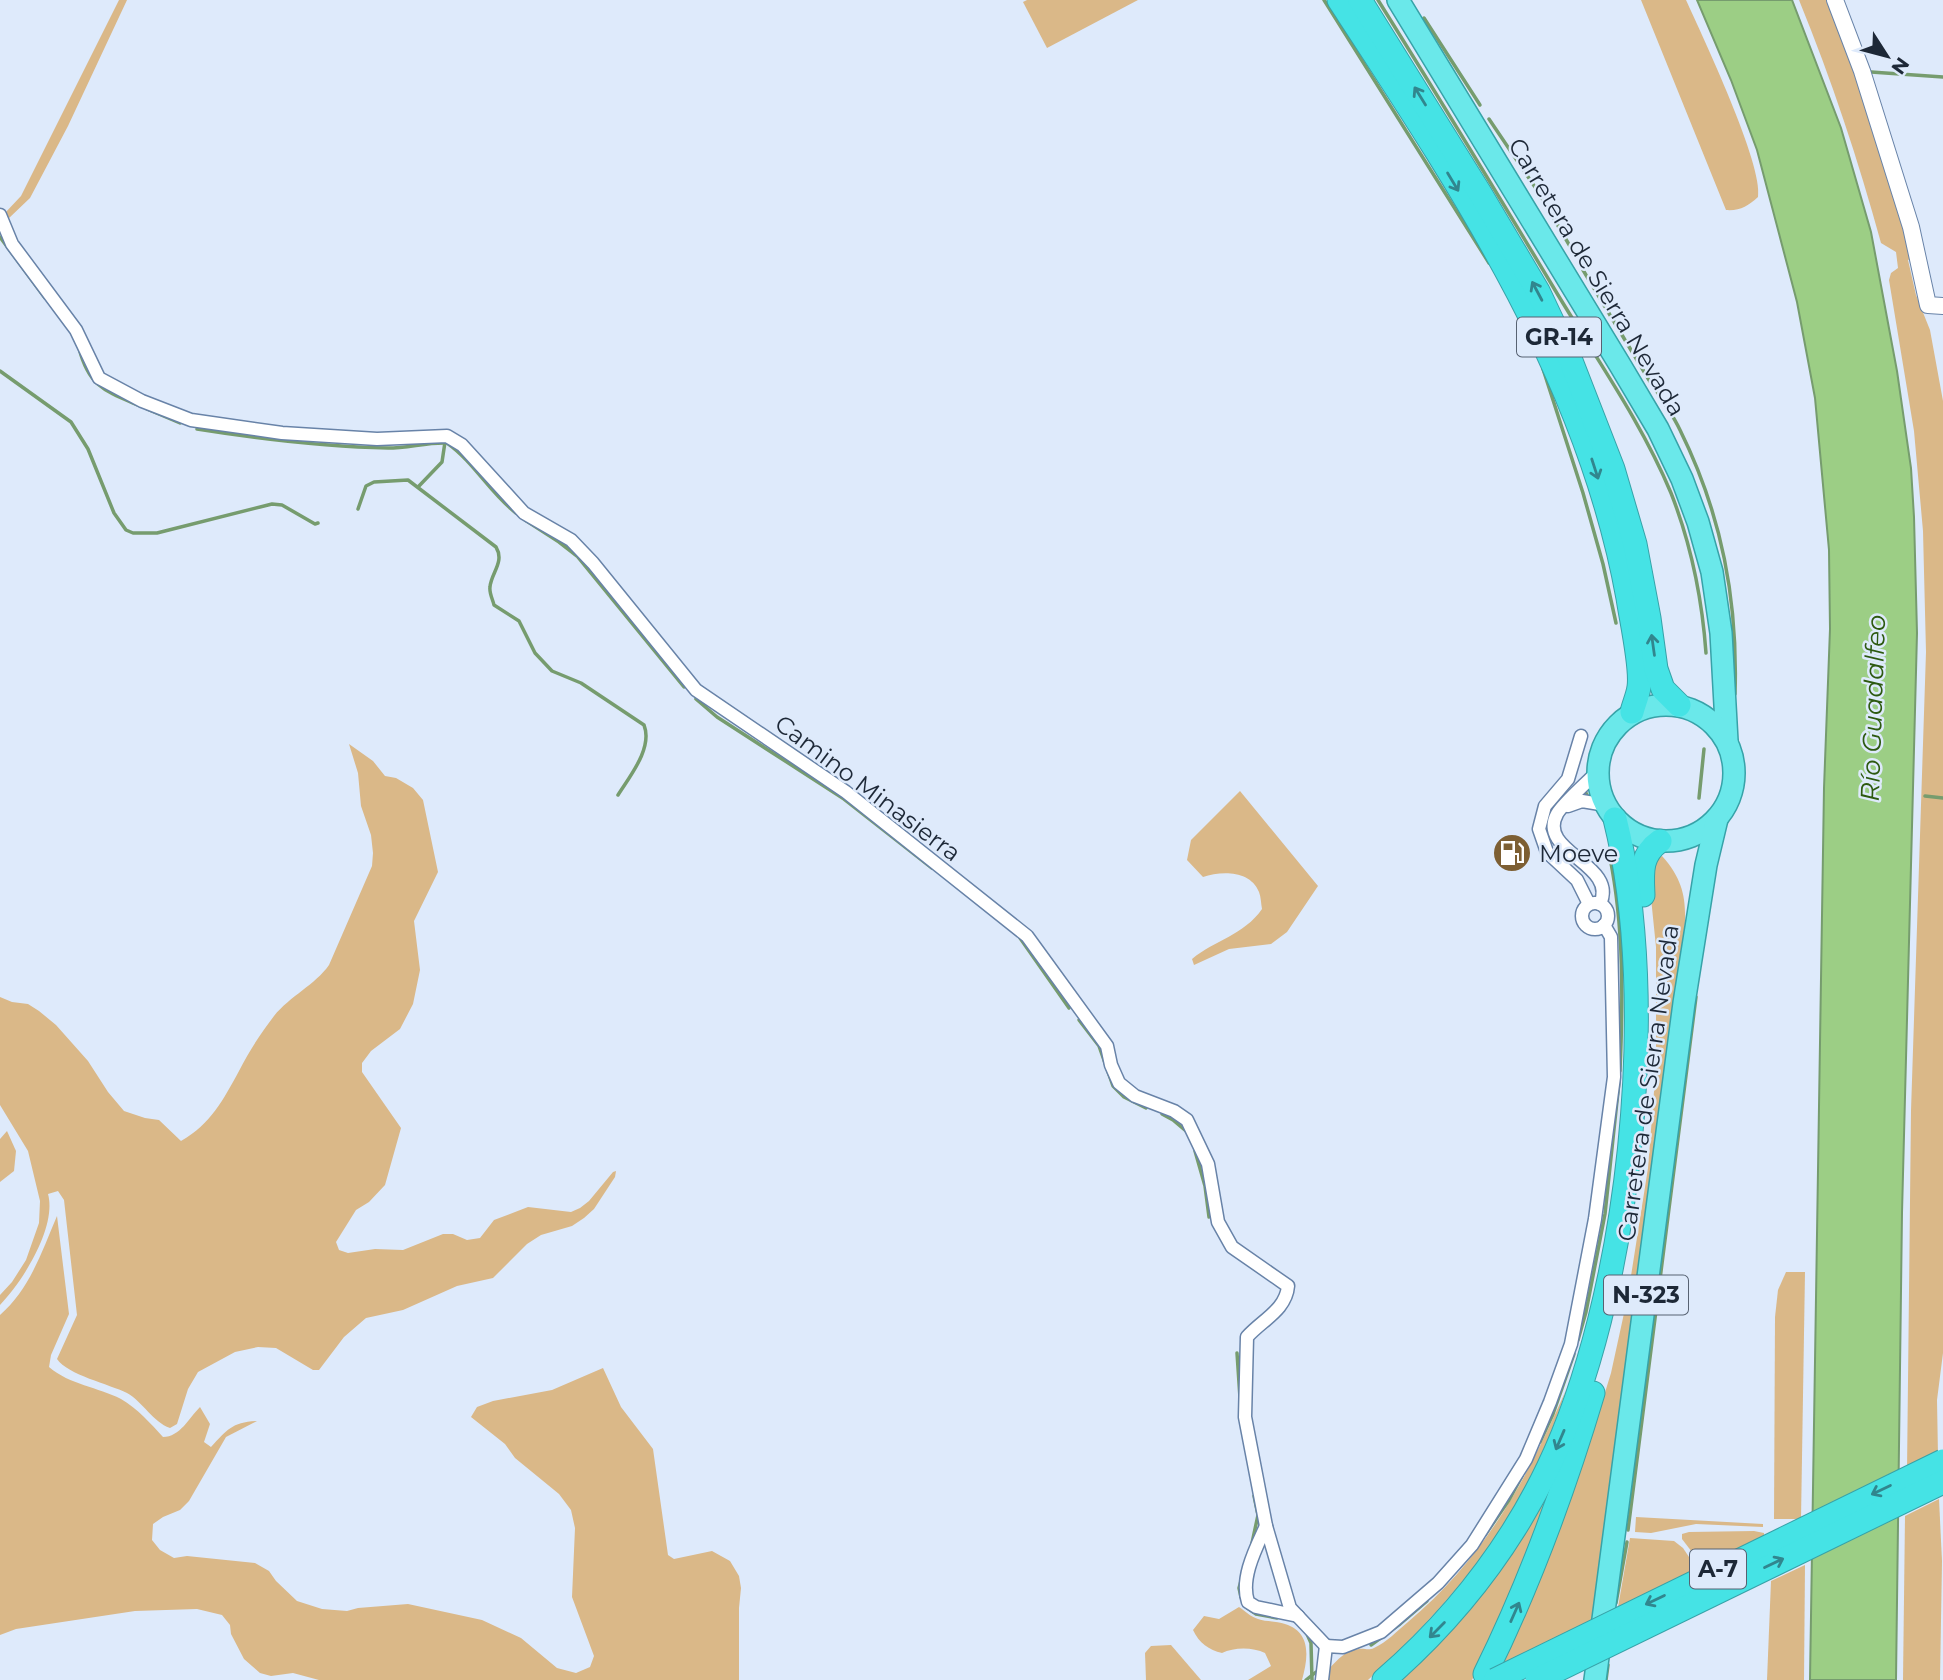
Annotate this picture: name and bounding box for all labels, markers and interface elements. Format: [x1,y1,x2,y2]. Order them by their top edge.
north arrow [1852,21,1922,91]
text: N [1887,53,1914,79]
one-way arrow [1412,86,1426,106]
street label: Carretera de Sierra Nevada [1502,133,1692,421]
one-way arrow [1447,172,1461,192]
one-way arrow [1530,281,1544,301]
road number: GR-14 [1517,318,1601,356]
one-way arrow [1590,458,1602,480]
water label: Río Guadalfeo [1854,614,1892,802]
one-way arrow [1646,634,1659,657]
street label: Camino Minasierra [769,709,967,867]
fuel station icon: Moeve [1491,832,1533,874]
place label: Moeve [1539,839,1618,868]
street label: Carretera de Sierra Nevada [1611,923,1685,1243]
road number: N-323 [1604,1276,1688,1314]
one-way arrow [1553,1428,1566,1450]
one-way arrow [1871,1484,1892,1497]
road number: A-7 [1690,1550,1746,1588]
one-way arrow [1763,1556,1784,1570]
one-way arrow [1645,1594,1666,1608]
one-way arrow [1509,1602,1522,1624]
one-way arrow [1429,1621,1446,1638]

